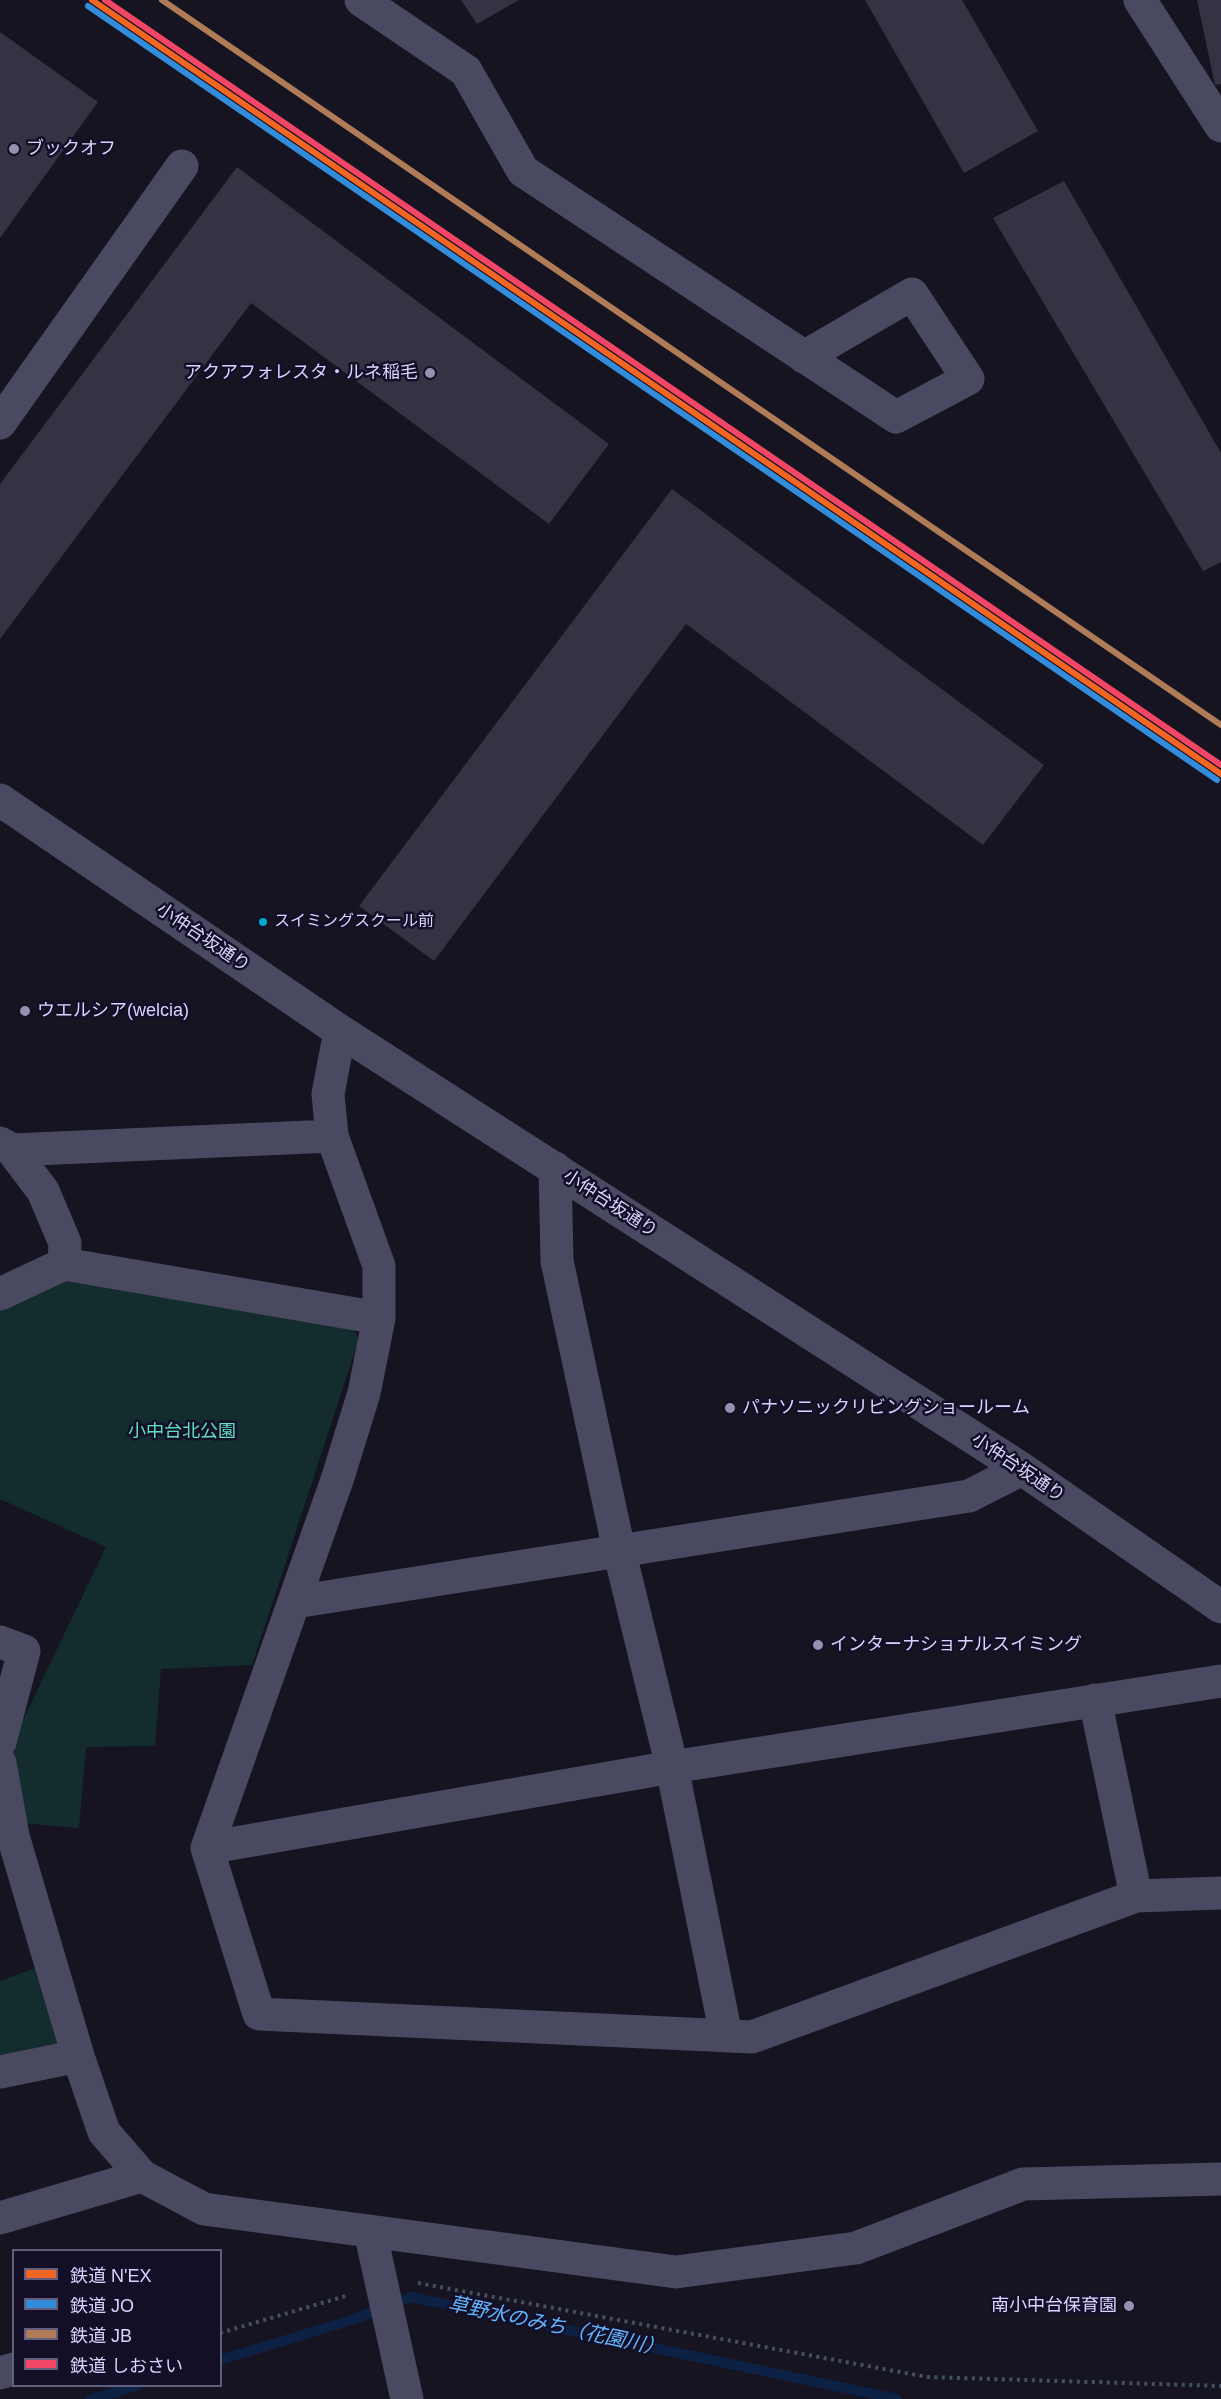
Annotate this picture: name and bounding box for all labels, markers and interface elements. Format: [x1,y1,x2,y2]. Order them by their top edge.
place label: ブックオフ [26,138,116,160]
marker: ブックオフ [7,142,21,156]
place label: アクアフォレスタ・ルネ稲毛 [184,362,418,384]
marker: アクアフォレスタ・ルネ稲毛 [423,366,437,380]
street label: 小仲台坂通り [152,899,254,977]
place label: スイミングスクール前 [274,912,434,932]
marker: スイミングスクール前 [257,916,269,928]
place label: ウエルシア(welcia) [37,1000,189,1022]
marker: ウエルシア(welcia) [18,1004,32,1018]
street label: 小仲台坂通り [559,1166,661,1242]
place label: パナソニックリビングショールーム [742,1397,1030,1419]
marker: パナソニックリビングショールーム [723,1401,737,1415]
park label: 小中台北公園 [128,1421,236,1443]
street label: 小仲台坂通り [967,1429,1069,1507]
place label: インターナショナルスイミング [830,1634,1082,1656]
marker: インターナショナルスイミング [811,1638,825,1652]
legend [12,2249,222,2387]
text: 鉄道 N'EX [70,2266,151,2286]
water label: 草野水のみち（花園川） [446,2292,666,2362]
place label: 南小中台保育園 [991,2295,1117,2317]
text: 鉄道 JO [70,2296,134,2316]
marker: 南小中台保育園 [1122,2299,1136,2313]
text: 鉄道 JB [70,2326,132,2346]
text: 鉄道 しおさい [70,2356,183,2376]

